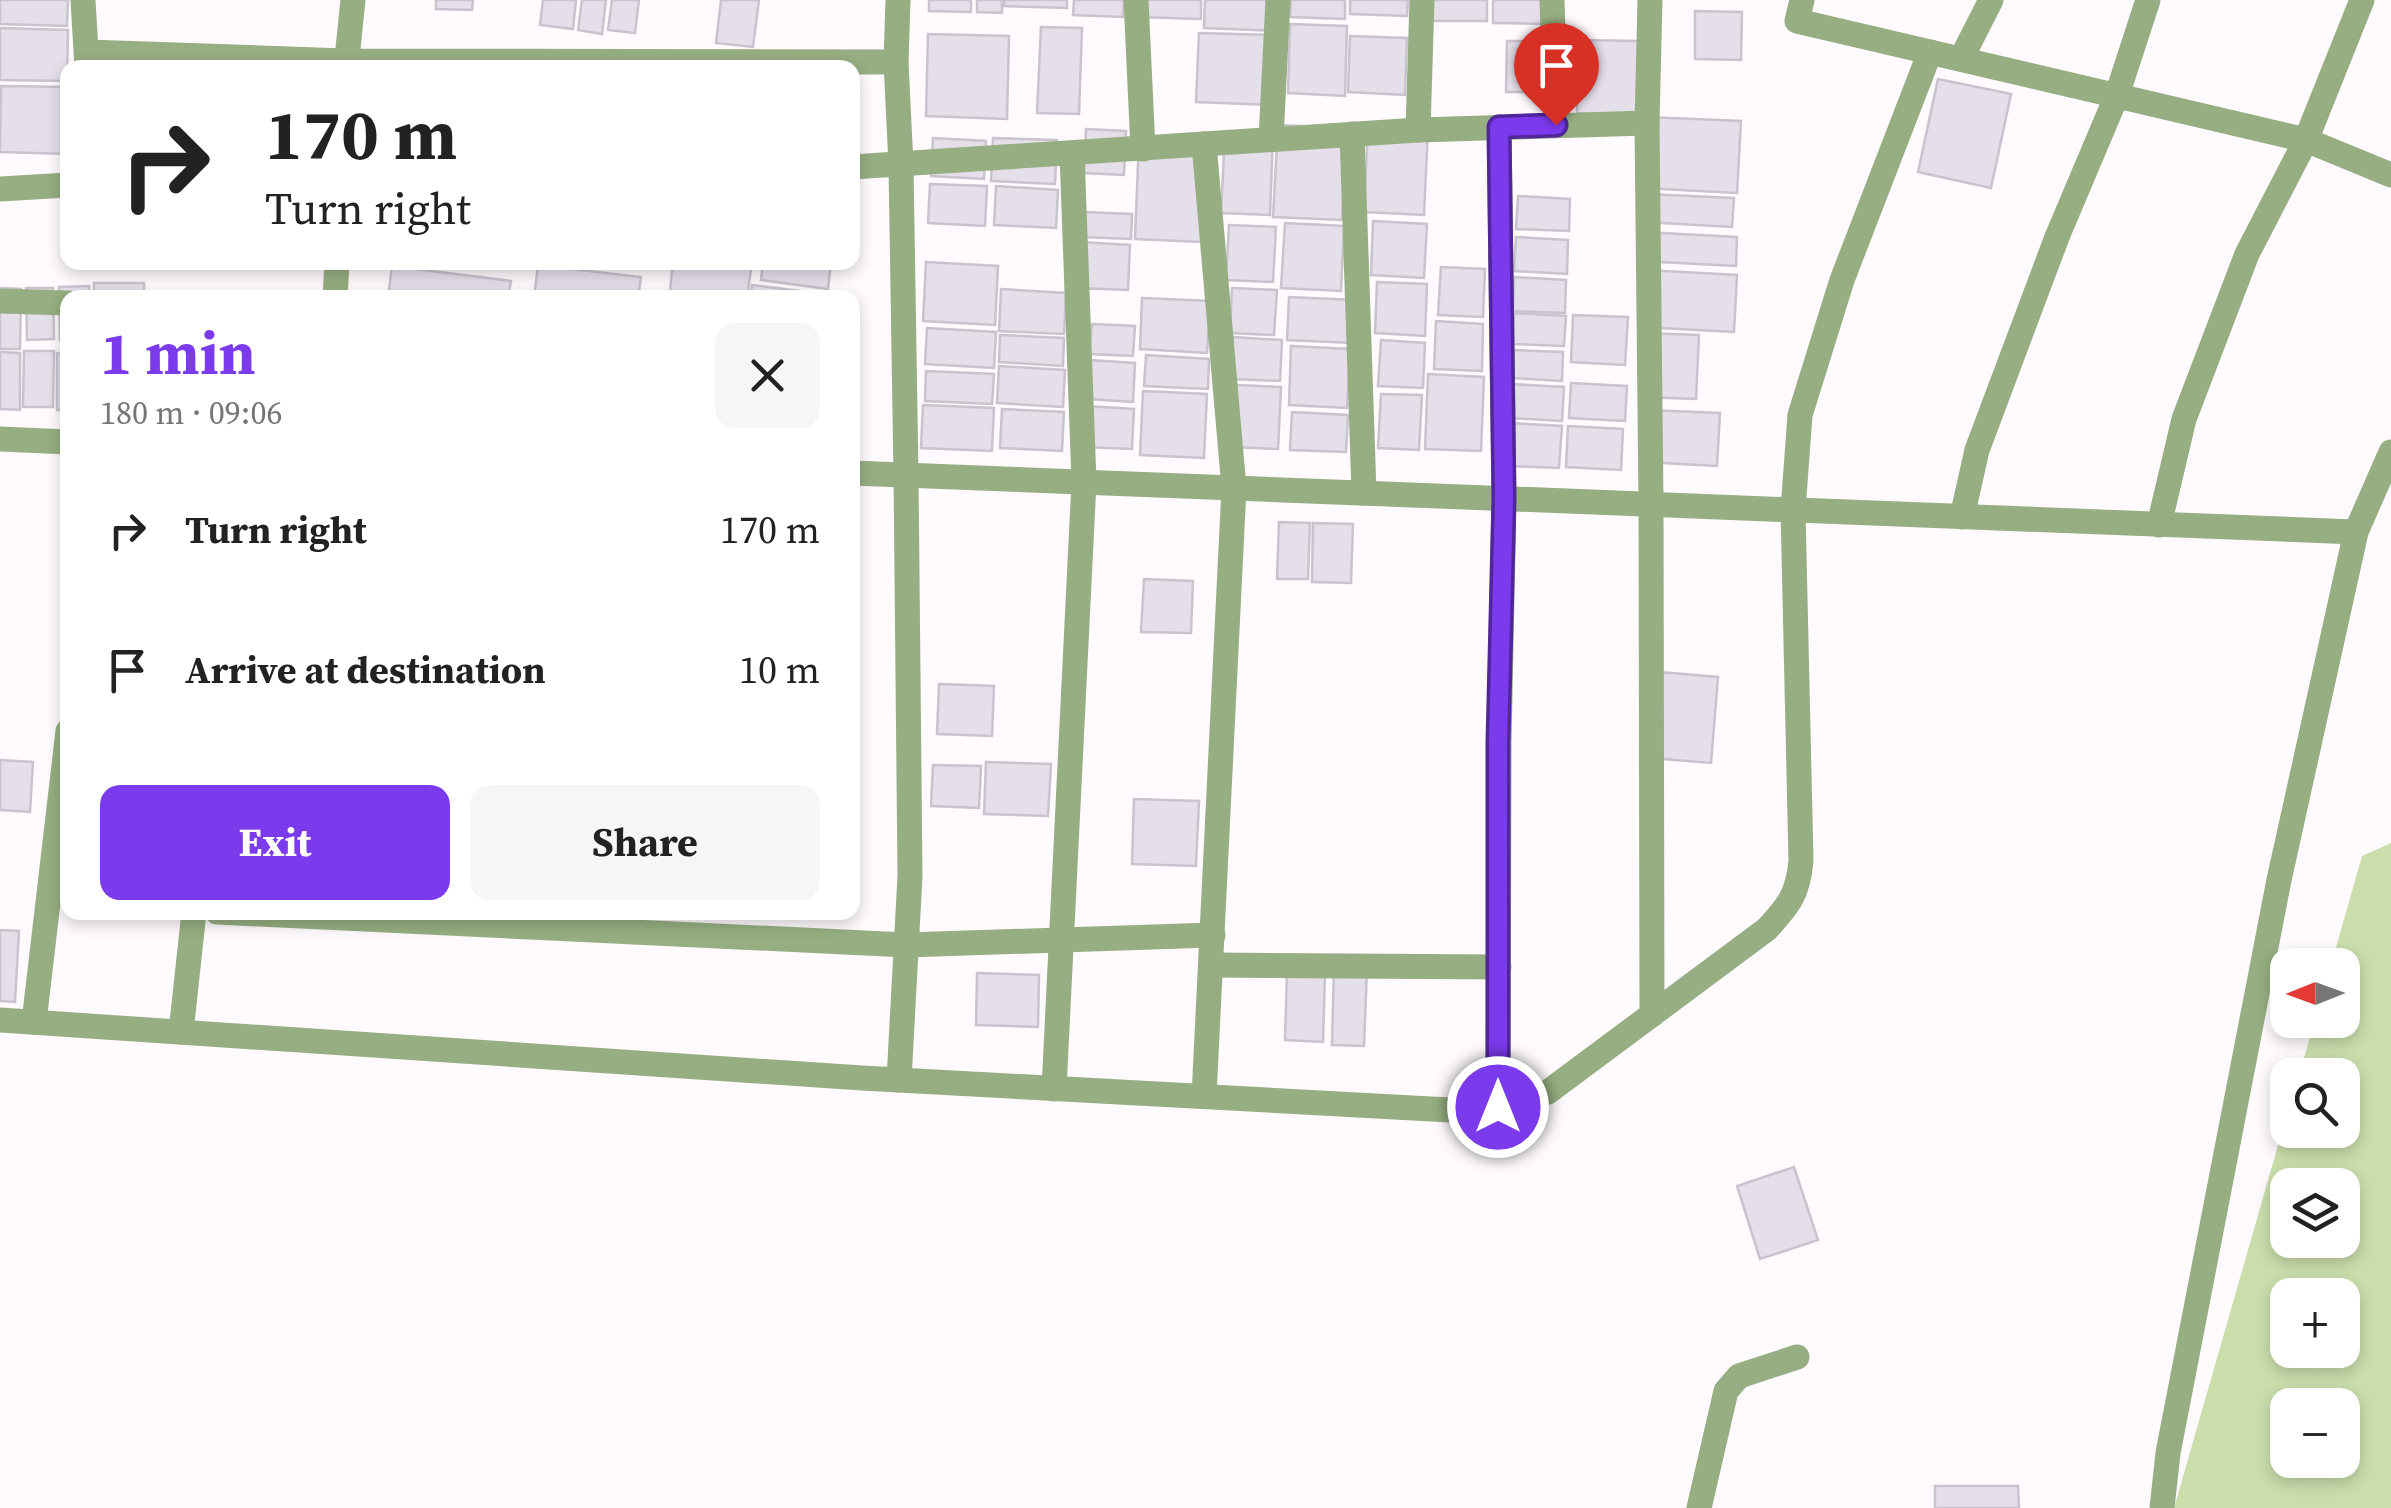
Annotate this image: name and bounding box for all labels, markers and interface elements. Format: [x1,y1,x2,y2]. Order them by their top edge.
pin [1514,23,1599,126]
icon: arrive [1529,38,1584,93]
text: 170 m [265,86,457,182]
icon: right [100,100,230,230]
text: Turn right [265,177,471,239]
text: 1 min [100,312,256,394]
button: close [715,323,820,428]
text: 180 m · 09:06 [100,391,282,435]
icon: right [100,503,155,558]
text: Turn right [185,504,367,556]
text: 170 m [720,504,820,556]
icon: arrive [100,643,155,698]
text: Arrive at destination [185,644,546,696]
text: 10 m [739,644,820,696]
button: Exit [100,785,450,900]
button: Share [470,785,820,900]
north arrow [2270,948,2360,1038]
map controls [2270,948,2360,1478]
position arrow [1446,1055,1550,1159]
button: search [2270,1058,2360,1148]
button: layers [2270,1168,2360,1258]
button: + [2270,1278,2360,1368]
button: − [2270,1388,2360,1478]

